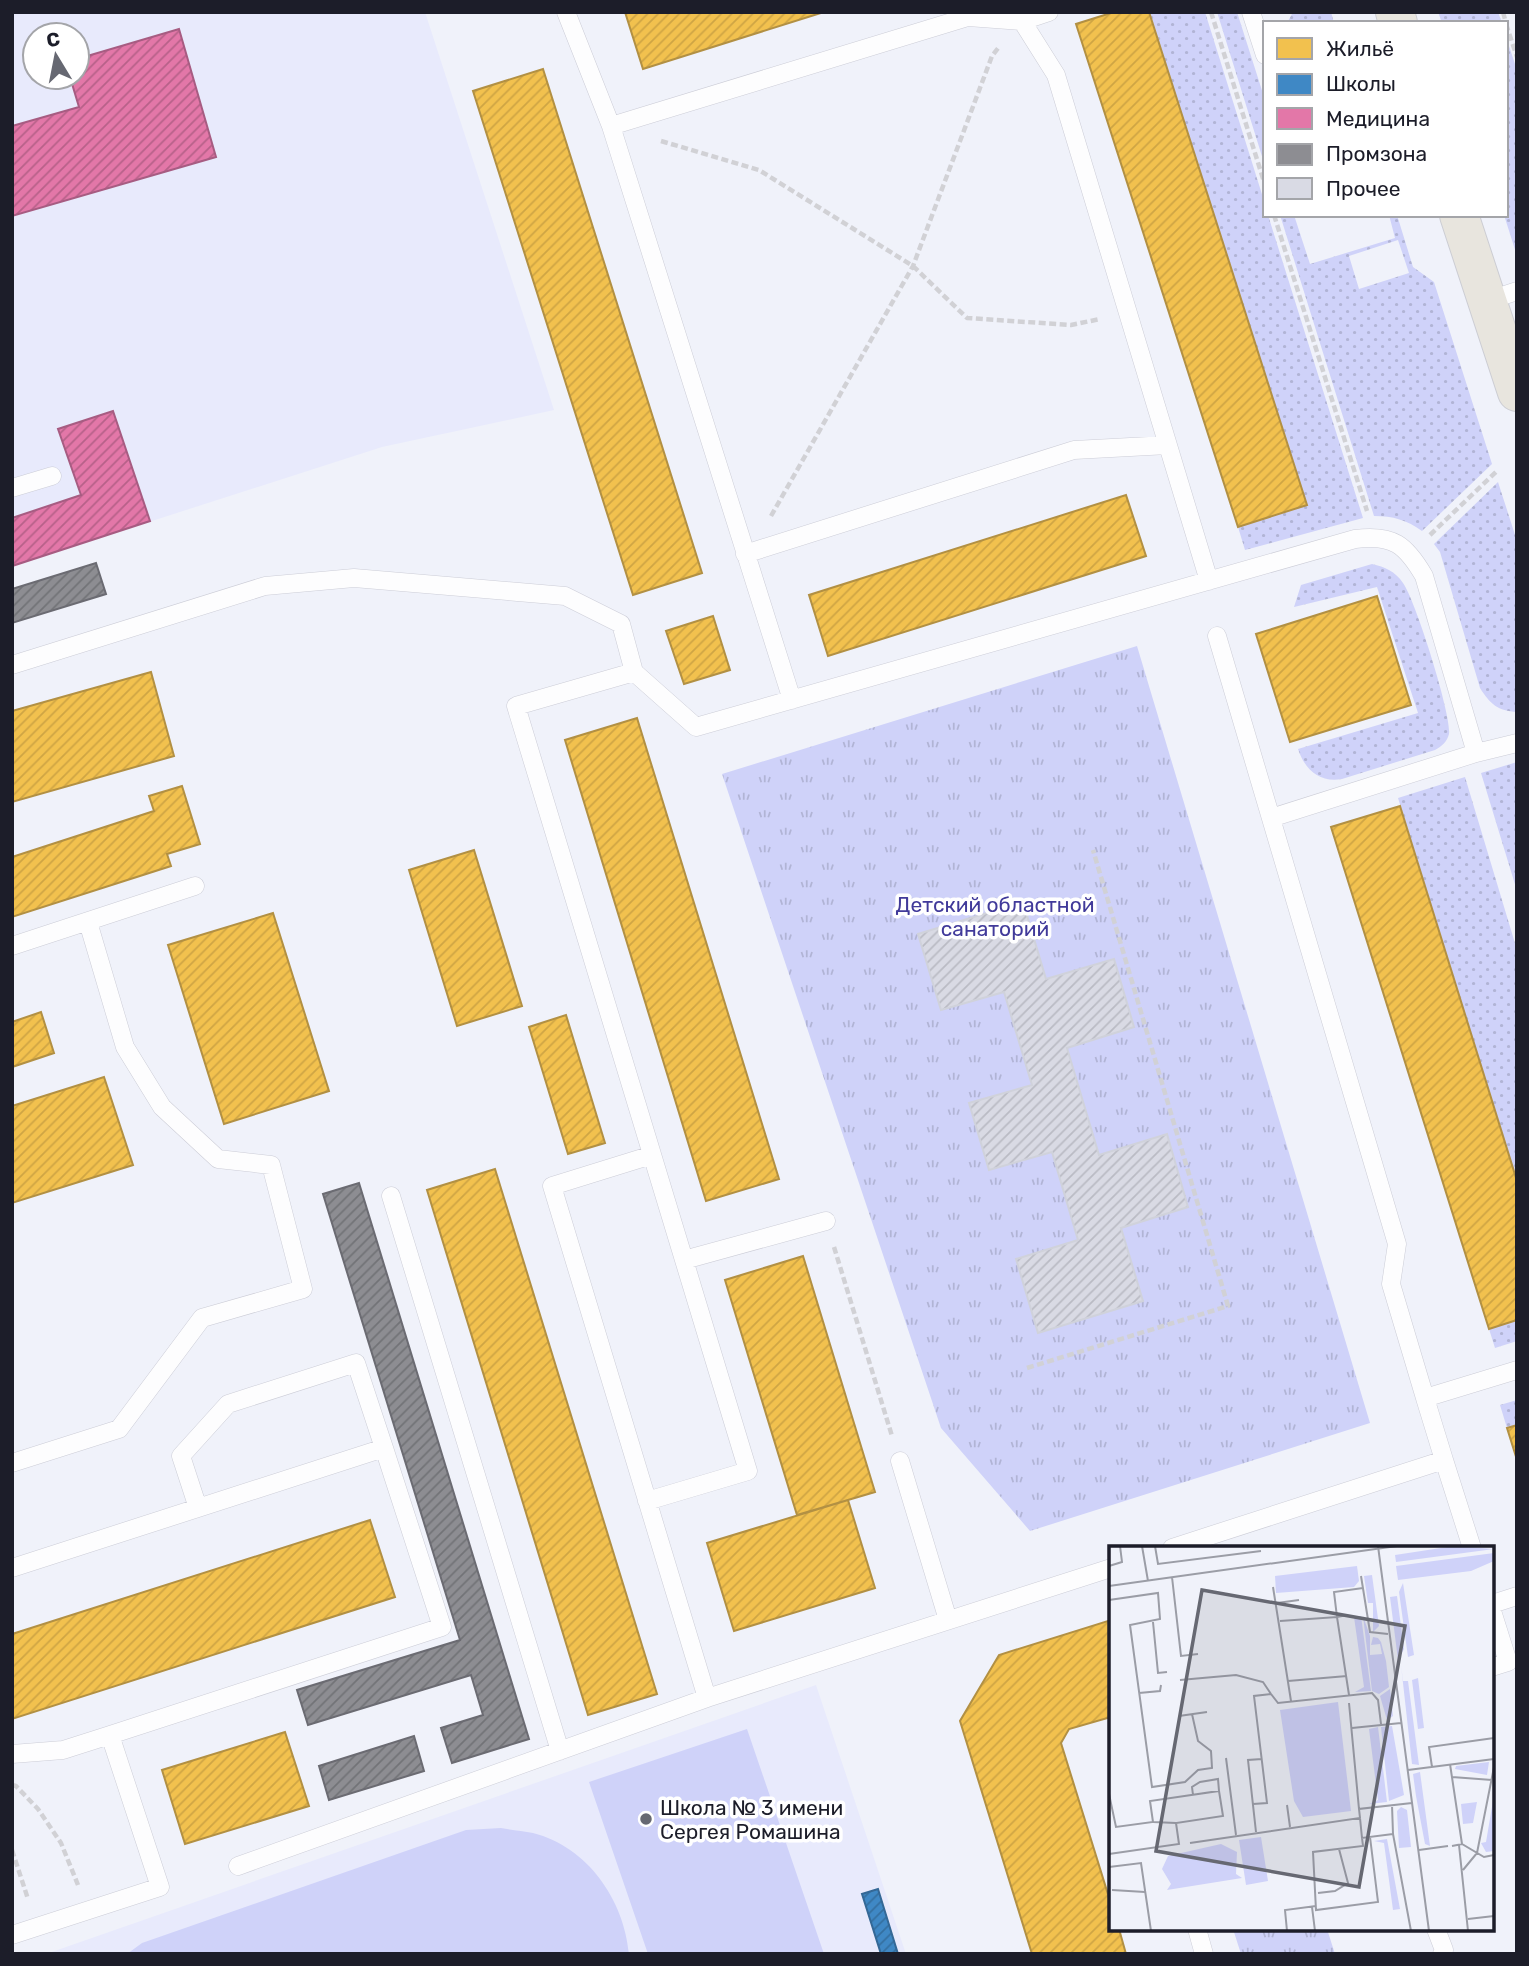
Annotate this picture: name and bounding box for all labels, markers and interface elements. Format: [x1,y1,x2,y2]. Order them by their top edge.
north arrow [21,21,91,91]
legend [1263,21,1508,217]
text: С [45,27,62,52]
text: Жильё [1326,36,1394,61]
text: Школы [1326,71,1396,96]
text: Медицина [1326,106,1430,131]
text: Промзона [1326,141,1427,166]
text: Прочее [1326,176,1401,201]
park label: Детский областной санаторий [896,892,1094,941]
inset map [1109,1546,1494,1931]
place label: Школа № 3 имени Сергея Ромашина [660,1795,843,1844]
marker: Школа № 3 имени Сергея Ромашина [638,1811,654,1827]

